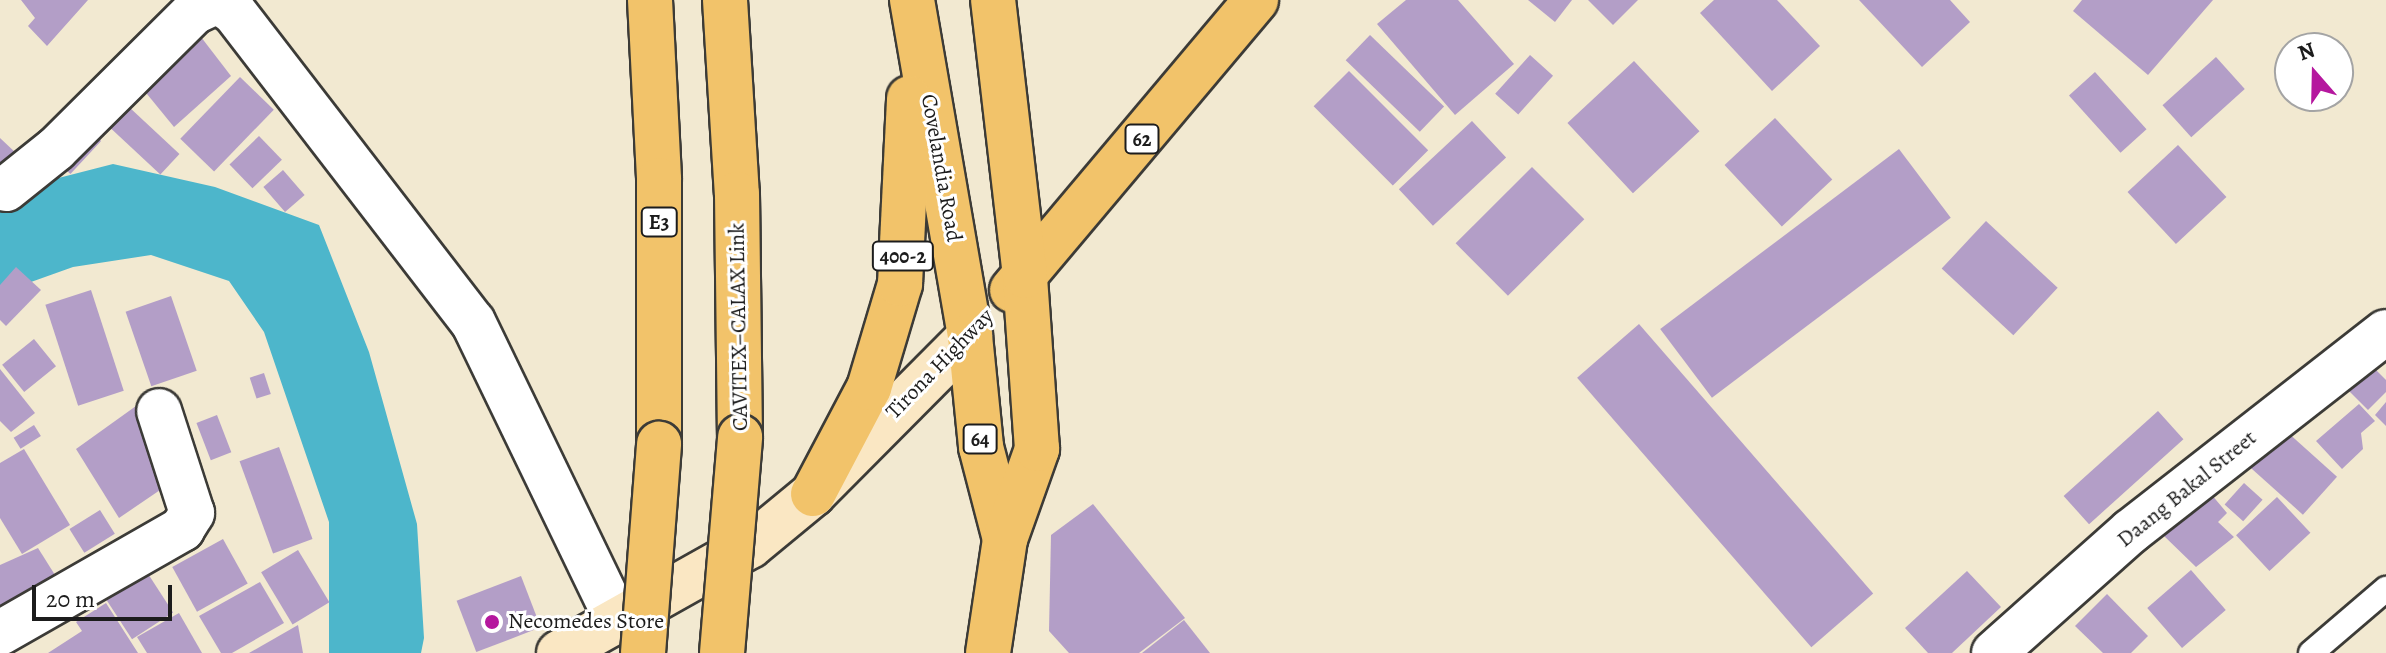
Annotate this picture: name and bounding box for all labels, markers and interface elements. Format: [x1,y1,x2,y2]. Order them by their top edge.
north arrow [2274,32,2354,112]
text: N [2294,34,2319,68]
street label: Covelandia Road [915,92,967,244]
road number: 62 [1124,123,1160,155]
road number: E3 [639,206,679,238]
street label: CAVITEX–CALAX Link [724,223,754,431]
road number: 400-2 [871,240,935,272]
street label: Tirona Highway [881,303,999,425]
road number: 64 [962,423,998,455]
street label: Daang Bakal Street [2112,425,2262,553]
scale bar [36,569,176,619]
text: 20 m [46,583,95,615]
place label: Necomedes Store [508,609,664,635]
marker: Necomedes Store [483,613,501,631]

